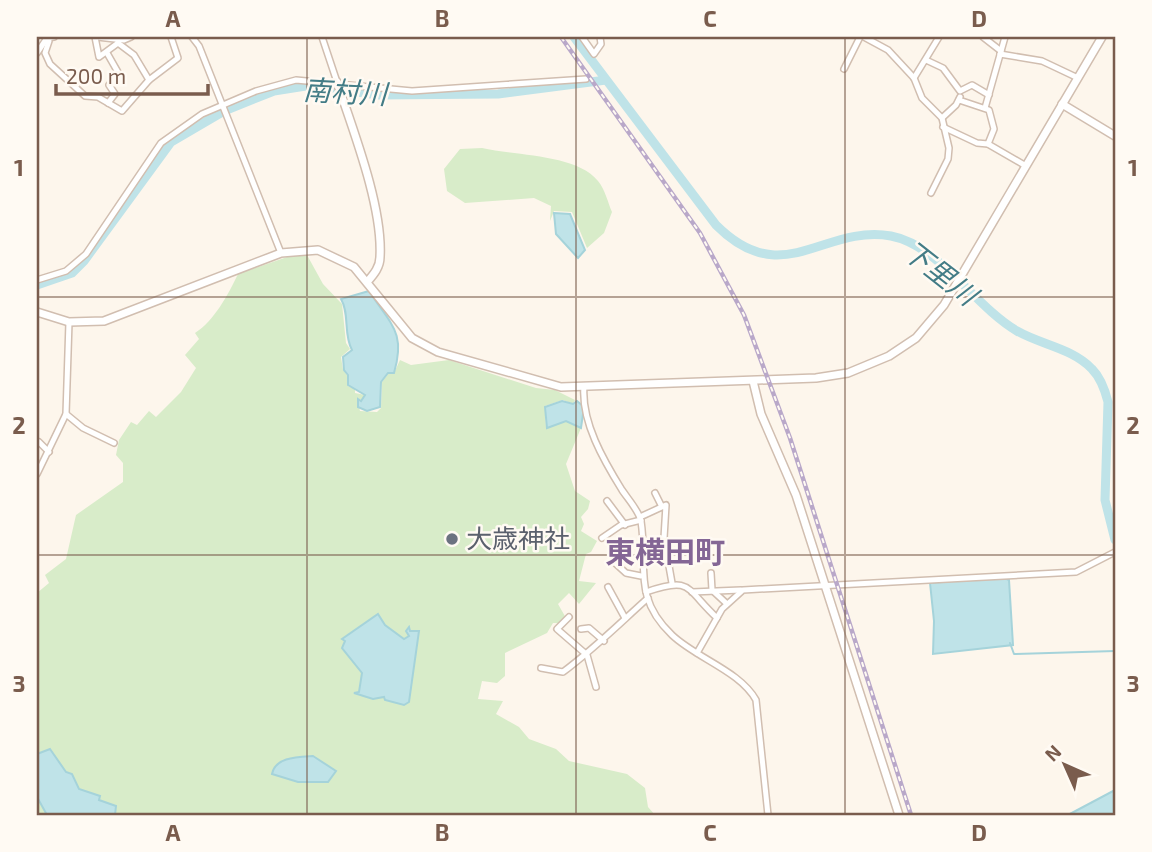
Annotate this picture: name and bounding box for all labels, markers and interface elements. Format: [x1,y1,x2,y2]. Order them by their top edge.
text: A [165,4,181,32]
text: B [435,4,449,32]
text: C [703,4,717,32]
text: D [971,4,987,32]
scale bar [56,52,208,96]
text: 200 m [66,63,126,88]
water label: 南村川 [302,72,391,110]
text: 1 [14,153,24,181]
text: 1 [1128,153,1138,181]
water label: 下里川 [897,233,987,313]
text: 2 [12,411,26,439]
text: 2 [1126,411,1140,439]
place label: 大歳神社 [466,522,570,553]
marker: 大歳神社 [444,531,460,547]
district label: 東横田町 [605,533,725,569]
text: 3 [12,669,26,697]
text: 3 [1126,669,1140,697]
north arrow [1030,730,1100,800]
text: N [1040,740,1066,766]
text: A [165,818,181,846]
text: B [435,818,449,846]
text: C [703,818,717,846]
text: D [971,818,987,846]

